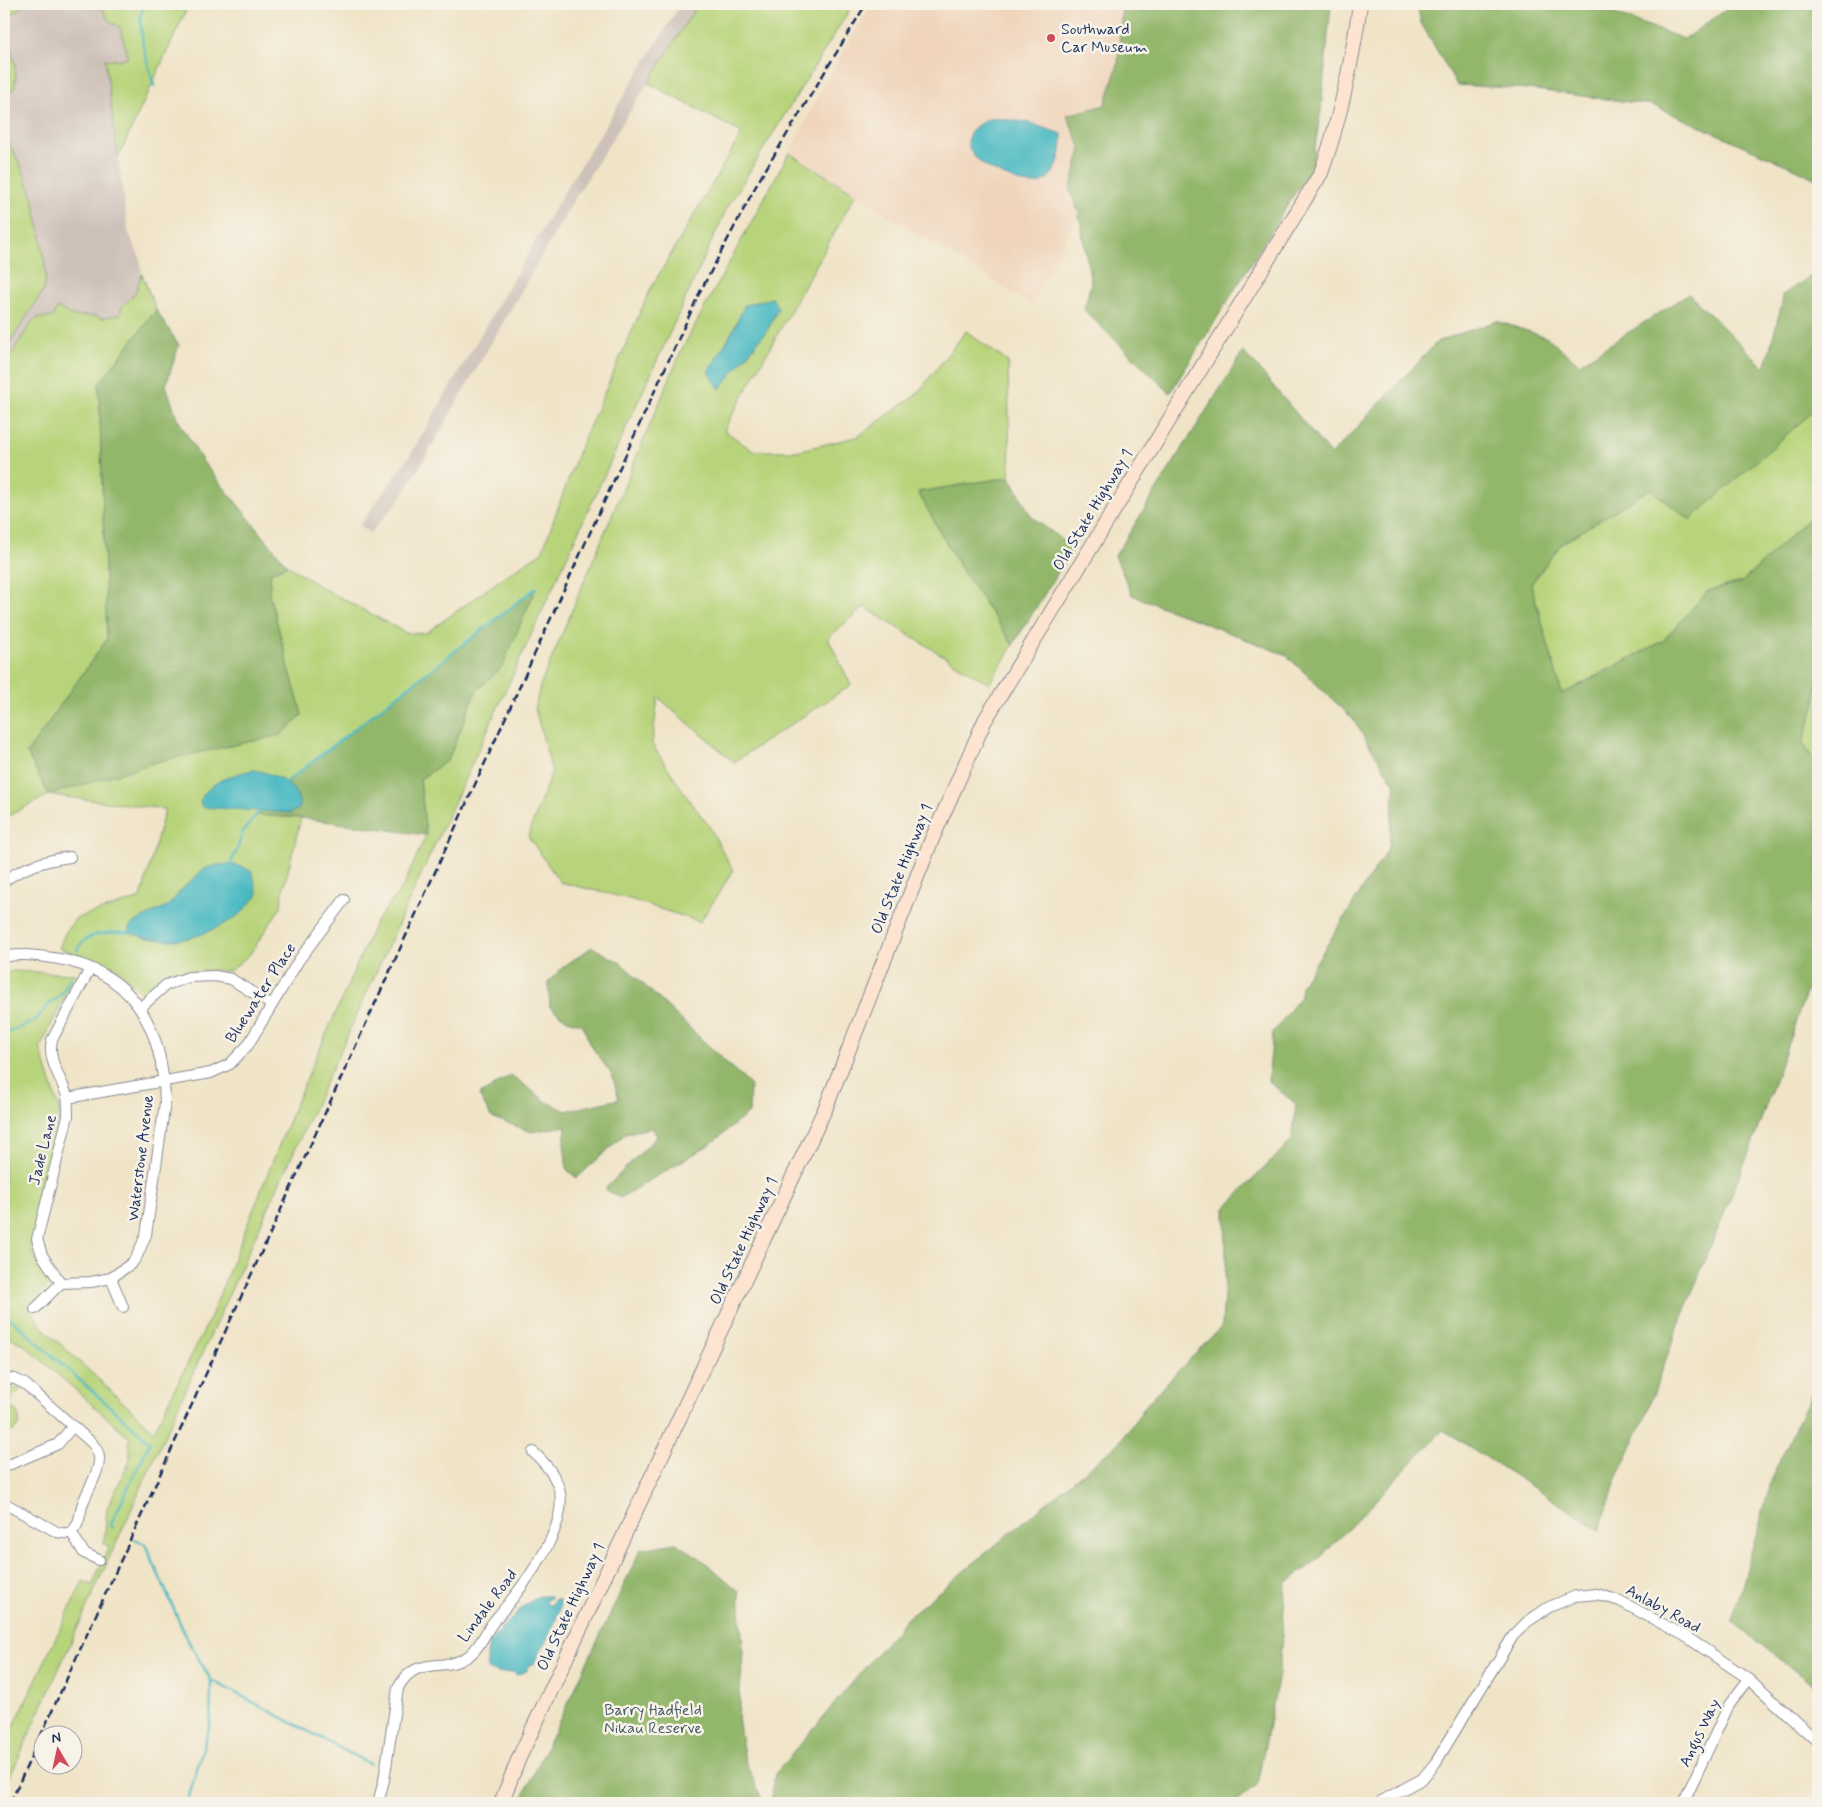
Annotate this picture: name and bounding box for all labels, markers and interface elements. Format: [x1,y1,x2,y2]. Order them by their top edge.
place label: Southward Car Museum [1061,19,1148,58]
marker: Southward Car Museum [1045,32,1057,44]
street label: Old State Highway 1 [1048,445,1138,575]
street label: Old State Highway 1 [866,801,938,937]
street label: Bluewater Place [221,939,301,1047]
street label: Waterstone Avenue [123,1093,159,1222]
street label: Jade Lane [24,1112,62,1188]
street label: Old State Highway 1 [705,1174,783,1308]
street label: Old State Highway 1 [532,1540,610,1674]
street label: Lindale Road [454,1565,522,1647]
street label: Anlaby Road [1622,1580,1704,1638]
street label: Angus Way [1674,1695,1726,1771]
park label: Barry Hadfield Nikau Reserve [604,1700,702,1739]
north arrow [32,1724,82,1774]
text: N [50,1729,62,1748]

